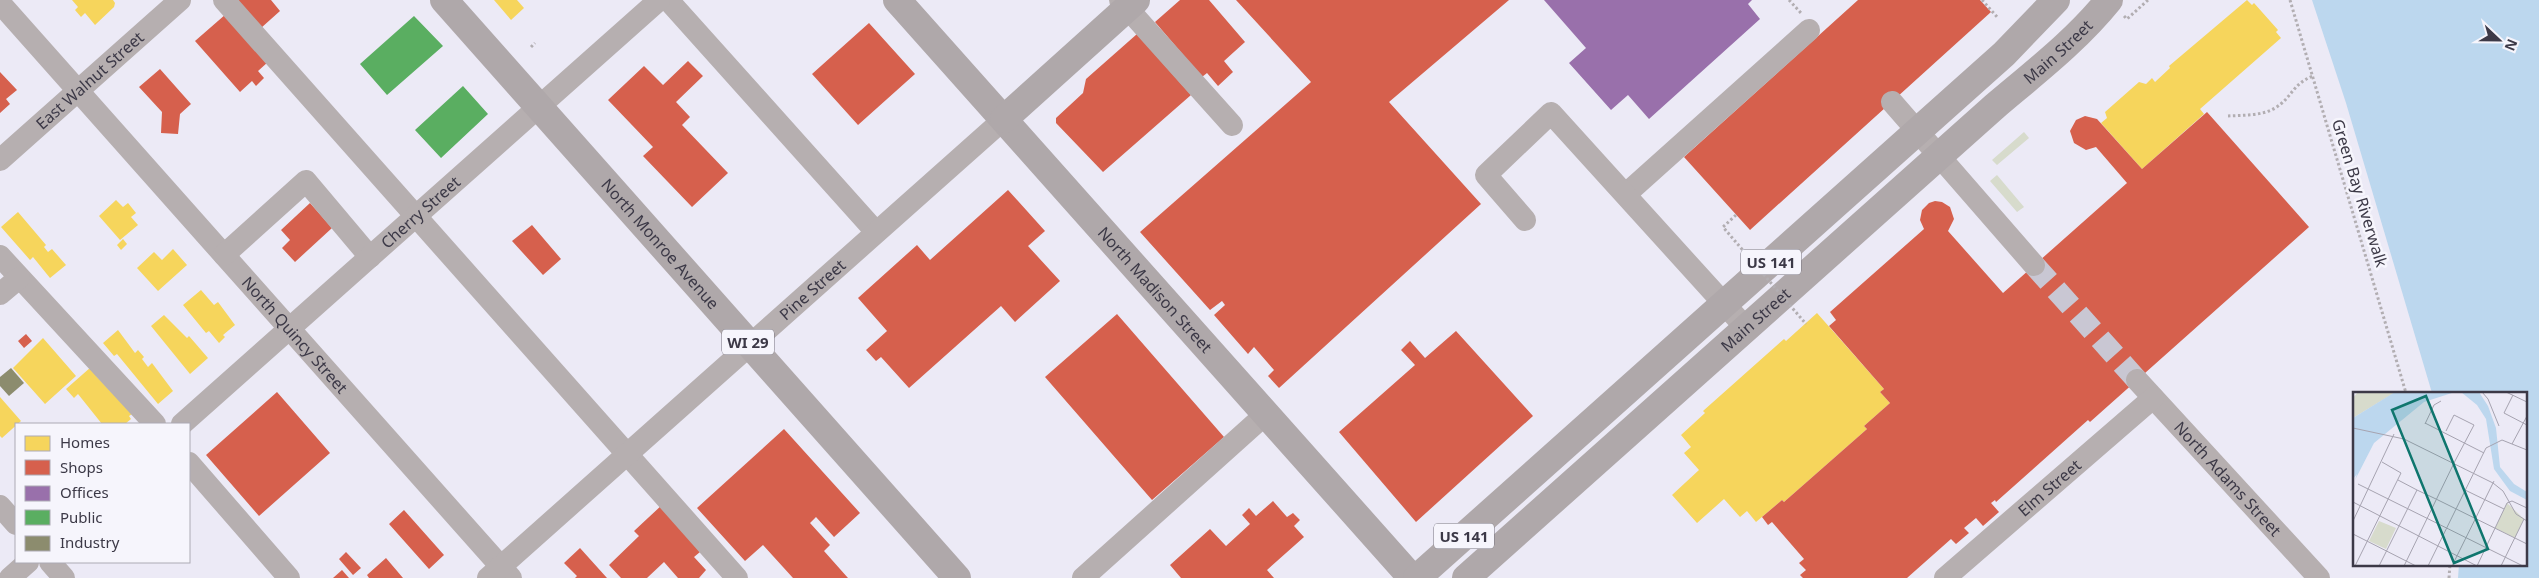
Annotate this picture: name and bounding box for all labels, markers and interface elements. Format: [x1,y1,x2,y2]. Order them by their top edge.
street label: Main Street [2019,15,2098,89]
north arrow [2474,15,2524,65]
street label: East Walnut Street [31,26,149,134]
text: N [2501,36,2522,54]
street label: Green Bay Riverwalk [2327,116,2393,270]
street label: Cherry Street [376,171,465,253]
street label: North Monroe Avenue [596,174,724,314]
street label: North Madison Street [1093,222,1217,358]
road number: US 141 [1741,250,1801,274]
street label: Pine Street [774,254,850,325]
street label: North Quincy Street [237,272,353,398]
street label: Main Street [1716,283,1795,357]
road number: WI 29 [722,330,774,354]
inset map [2353,392,2526,566]
street label: North Adams Street [2169,416,2286,541]
legend [15,423,190,563]
text: Homes [60,432,110,452]
street label: Elm Street [2013,454,2086,521]
text: Shops [60,457,103,477]
text: Offices [60,482,109,502]
text: Public [60,507,103,527]
road number: US 141 [1434,524,1494,548]
text: Industry [60,532,120,552]

